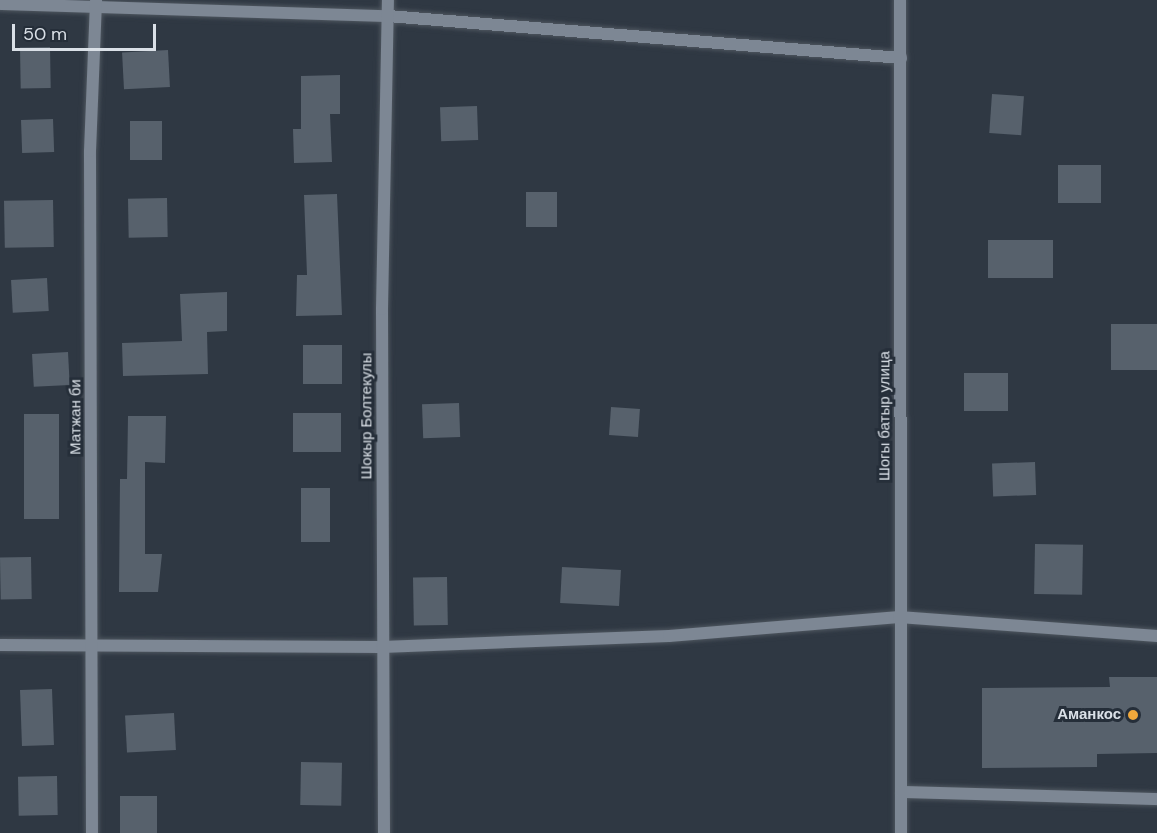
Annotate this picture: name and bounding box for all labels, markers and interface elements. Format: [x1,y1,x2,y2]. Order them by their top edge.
scale bar [15,12,159,50]
text: 50 m [23,22,67,46]
street label: Шогы батыр улица [876,351,894,481]
street label: Шокыр Болтекулы [358,353,376,479]
street label: Матжан би [67,379,85,455]
place label: Аманкос [1057,706,1121,724]
marker: Аманкос [1126,708,1140,722]

